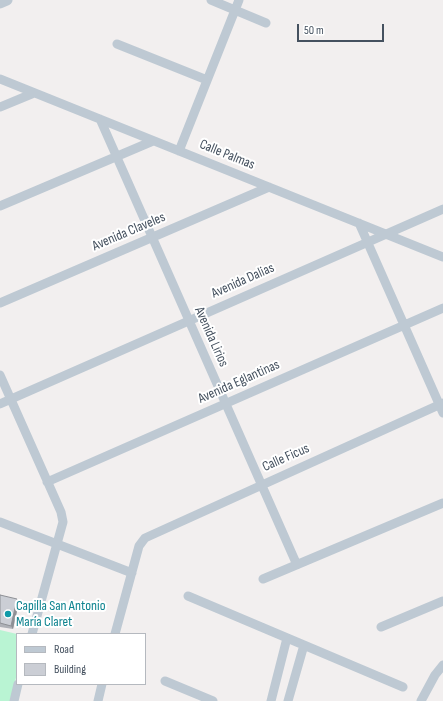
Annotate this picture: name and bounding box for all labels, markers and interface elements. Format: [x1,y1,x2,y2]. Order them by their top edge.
scale bar [299,16,386,42]
text: 50 m [304,23,324,38]
street label: Calle Palmas [197,136,257,174]
street label: Avenida Claveles [90,209,168,255]
street label: Avenida Dalias [209,260,277,302]
street label: Avenida Lirios [190,304,232,370]
street label: Avenida Eglantinas [196,357,282,407]
street label: Calle Ficus [260,440,312,476]
place label: Capilla San Antonio María Claret [16,598,105,630]
marker: Capilla San Antonio María Claret [3,609,13,619]
legend [16,633,146,685]
text: Road [54,642,74,657]
text: Building [54,662,86,677]

